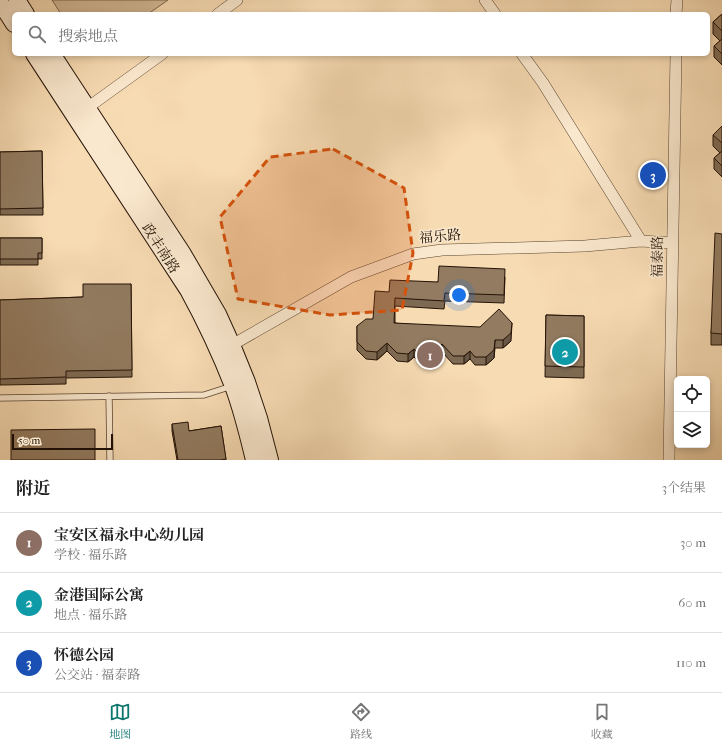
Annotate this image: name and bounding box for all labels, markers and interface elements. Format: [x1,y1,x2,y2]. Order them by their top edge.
search box [12,12,710,56]
icon: search [26,23,48,45]
text: 搜索地点 [58,27,118,45]
pin: 3 [640,160,666,190]
street label: 政丰南路 [138,220,183,276]
street label: 福乐路 [418,226,462,247]
street label: 福泰路 [649,236,666,278]
your location [449,285,469,305]
pin: 2 [552,337,578,367]
pin: 1 [417,340,443,370]
map controls [674,376,710,448]
button: locate [674,376,710,412]
button: layers [674,412,710,448]
scale bar [12,432,113,451]
text: 50 m [18,434,40,447]
text: 附近 [16,478,50,498]
text: 3个结果 [662,480,706,495]
text: 宝安区福永中心幼儿园 [54,526,204,544]
text: 1 [27,535,31,550]
text: 30 m [680,535,706,550]
text: 学校 · 福乐路 [54,547,127,562]
text: 金港国际公寓 [54,586,144,604]
text: 2 [26,595,32,610]
text: 60 m [678,595,706,610]
text: 地点 · 福乐路 [54,607,127,622]
text: 怀德公园 [54,646,114,664]
text: 3 [26,655,32,670]
text: 110 m [676,655,706,670]
text: 公交站 · 福泰路 [54,667,140,682]
tab: 地图 [109,701,131,741]
tab: 路线 [350,701,372,741]
tab: 收藏 [591,701,613,741]

